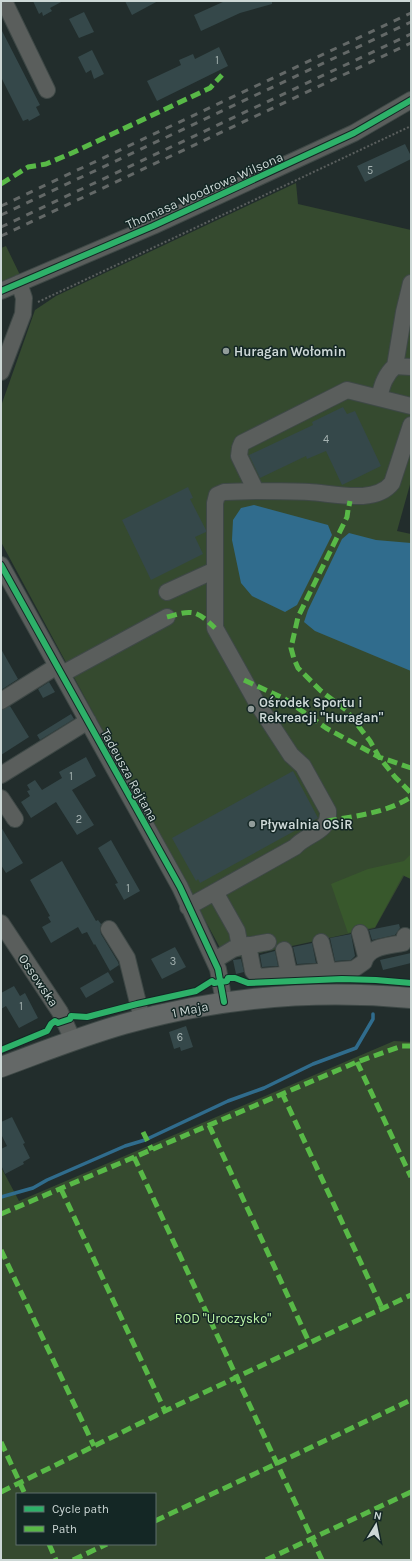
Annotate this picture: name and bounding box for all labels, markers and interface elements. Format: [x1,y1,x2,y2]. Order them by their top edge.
house number: 1 [215,54,219,67]
street label: Thomasa Woodrowa Wilsona [123,149,285,232]
house number: 5 [367,164,373,177]
place label: Huragan Wołomin [234,344,346,359]
marker: Huragan Wołomin [221,346,231,356]
house number: 4 [323,433,329,446]
place label: Ośrodek Sportu i Rekreacji "Huragan" [259,695,384,725]
marker: Ośrodek Sportu i Rekreacji "Huragan" [246,704,256,714]
street label: Tadeusza Rejtana [98,726,161,824]
house number: 1 [69,770,73,783]
house number: 2 [76,813,82,826]
place label: Pływalnia OSiR [260,817,353,832]
marker: Pływalnia OSiR [247,819,257,829]
house number: 1 [126,882,130,895]
street label: Ossowska [16,951,62,1009]
house number: 3 [170,955,176,968]
street label: 1 Maja [171,999,210,1020]
house number: 1 [19,1000,23,1013]
house number: 6 [177,1031,183,1044]
park label: ROD "Uroczysko" [175,1311,271,1326]
legend [16,1493,156,1545]
text: Cycle path [52,1502,109,1516]
north arrow [356,1505,396,1545]
text: N [373,1509,383,1523]
text: Path [52,1522,77,1536]

